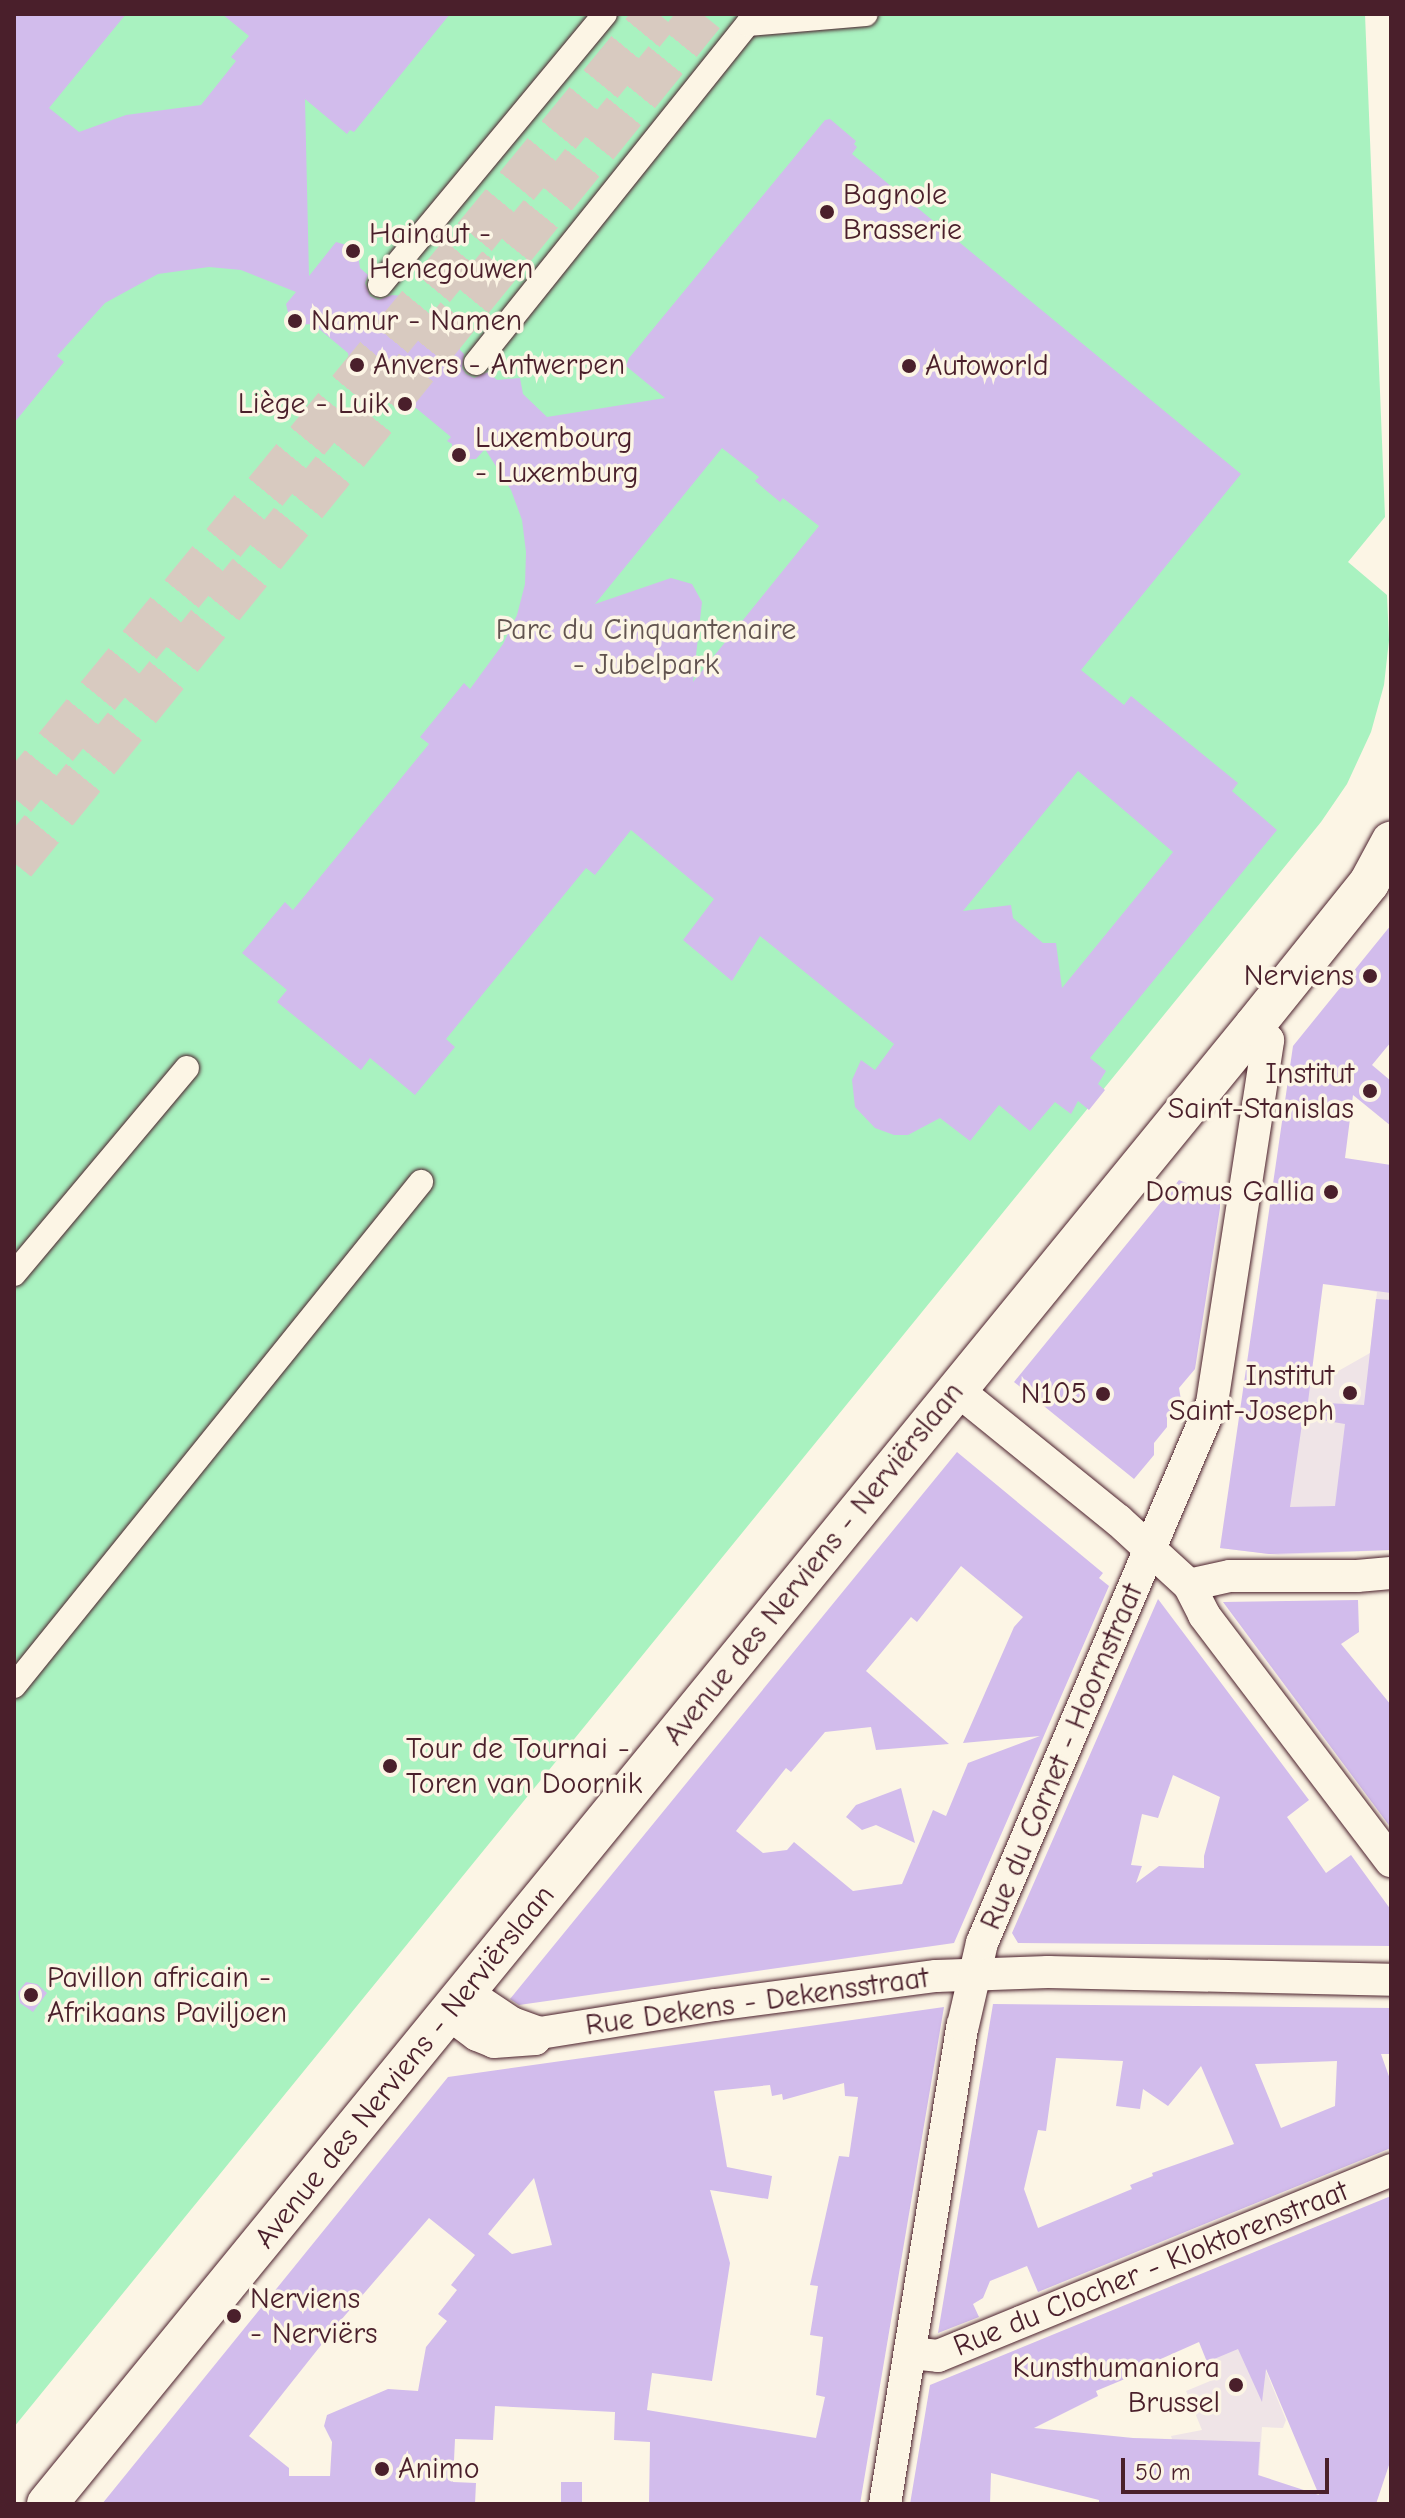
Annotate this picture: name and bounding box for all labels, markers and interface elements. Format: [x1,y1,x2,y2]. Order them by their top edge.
place label: Bagnole Brasserie [843,177,962,248]
marker: Bagnole Brasserie [818,203,836,221]
place label: Hainaut - Henegouwen [369,216,533,286]
marker: Hainaut - Henegouwen [344,242,362,260]
place label: Namur - Namen [311,303,522,339]
marker: Namur - Namen [286,312,304,330]
place label: Anvers - Antwerpen [373,347,625,383]
place label: Autoworld [925,348,1049,384]
marker: Anvers - Antwerpen [348,356,366,374]
marker: Autoworld [900,357,918,375]
place label: Liège - Luik [238,386,389,422]
marker: Liège - Luik [396,395,414,413]
place label: Luxembourg - Luxemburg [475,420,639,490]
marker: Luxembourg - Luxemburg [450,446,468,464]
park label: Parc du Cinquantenaire - Jubelpark [496,612,796,682]
place label: Nerviens [1244,958,1354,994]
marker: Nerviens [1361,967,1379,985]
place label: Institut Saint-Stanislas [1168,1056,1354,1126]
marker: Institut Saint-Stanislas [1361,1082,1379,1100]
place label: Domus Gallia [1145,1174,1315,1210]
marker: Domus Gallia [1322,1183,1340,1201]
place label: Institut Saint-Joseph [1169,1358,1334,1428]
street label: Avenue des Nerviens - Nerviërslaan [656,1375,972,1753]
place label: N105 [1021,1376,1087,1412]
marker: Institut Saint-Joseph [1341,1384,1359,1402]
marker: N105 [1094,1385,1112,1403]
street label: Rue du Cornet - Hoornstraat [973,1579,1151,1935]
place label: Tour de Tournai - Toren van Doornik [406,1731,642,1802]
marker: Tour de Tournai - Toren van Doornik [381,1757,399,1775]
street label: Avenue des Nerviens - Nerviërslaan [247,1878,563,2256]
place label: Pavillon africain - Afrikaans Paviljoen [47,1960,287,2030]
street label: Rue Dekens - Dekensstraat [583,1960,931,2044]
marker: Pavillon africain - Afrikaans Paviljoen [22,1986,40,2004]
street label: Rue du Clocher - Kloktorenstraat [949,2173,1353,2365]
place label: Nerviens - Nerviërs [250,2281,378,2352]
marker: Nerviens - Nerviërs [225,2307,243,2325]
place label: Kunsthumaniora Brussel [1012,2350,1220,2420]
marker: Kunsthumaniora Brussel [1227,2376,1245,2394]
scale bar [1125,2442,1333,2492]
place label: Animo [398,2451,480,2487]
text: 50 m [1135,2458,1191,2486]
marker: Animo [373,2460,391,2478]

